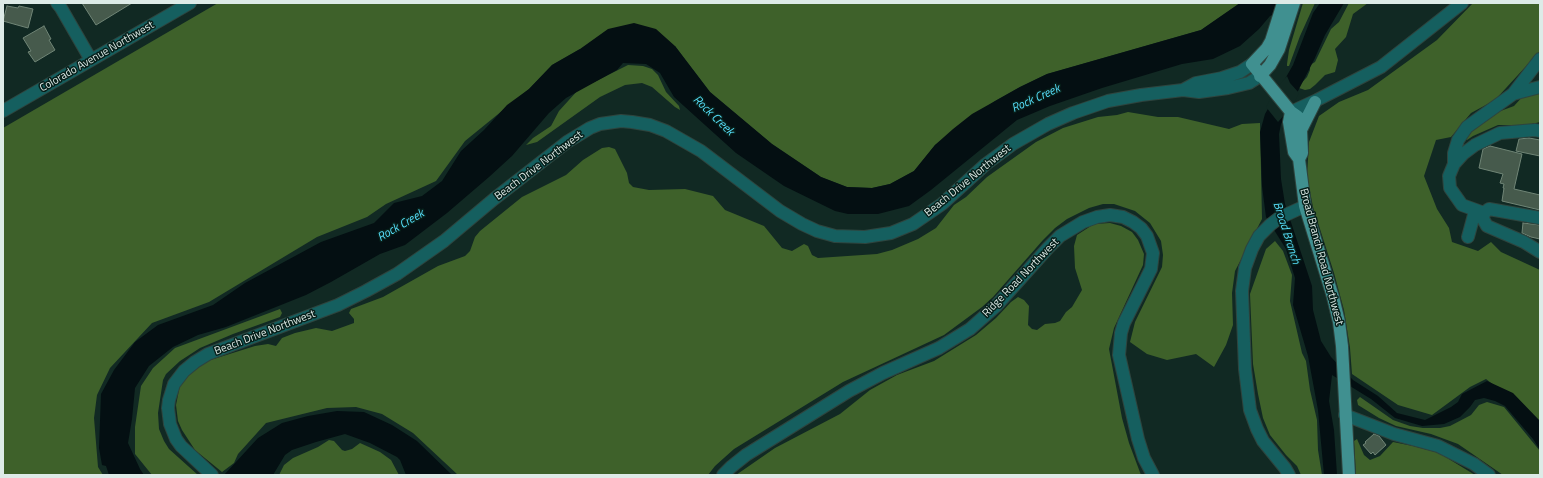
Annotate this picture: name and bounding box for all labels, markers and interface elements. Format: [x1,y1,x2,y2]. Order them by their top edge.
street label: Colorado Avenue Northwest [37,19,157,95]
water label: Rock Creek [1010,82,1062,116]
water label: Rock Creek [689,93,737,139]
street label: Beach Drive Northwest [492,129,586,203]
street label: Beach Drive Northwest [922,142,1014,220]
street label: Broad Branch Road Northwest [1296,187,1346,327]
water label: Broad Branch [1269,200,1303,266]
water label: Rock Creek [375,207,427,245]
street label: Ridge Road Northwest [980,236,1062,320]
street label: Beach Drive Northwest [213,308,317,358]

